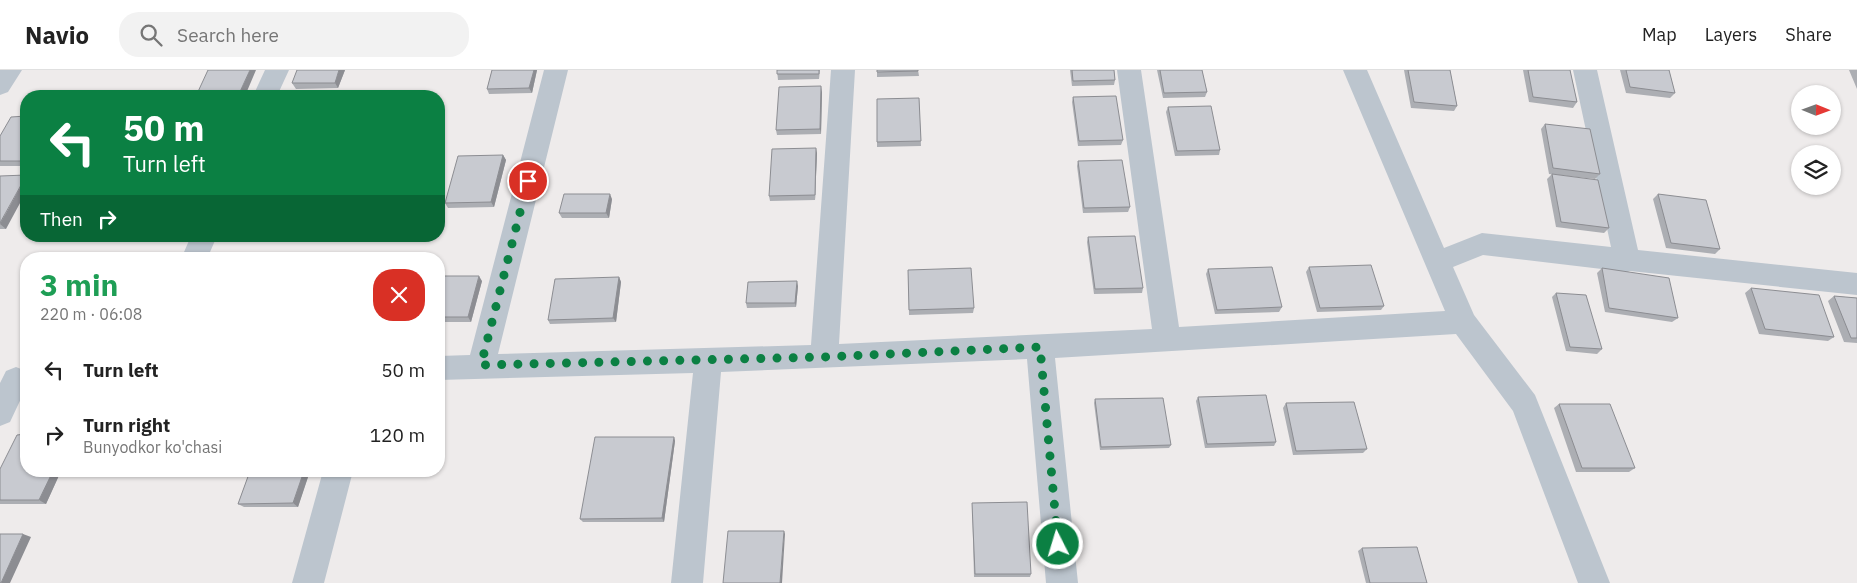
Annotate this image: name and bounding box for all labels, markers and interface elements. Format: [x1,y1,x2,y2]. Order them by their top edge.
search box [119,12,469,57]
text: Navio [25,19,89,51]
icon: search [137,21,165,49]
text: Search here [177,23,279,47]
text: Map [1642,23,1677,46]
text: Layers [1705,23,1757,46]
text: Share [1785,23,1832,46]
north arrow [1791,85,1841,135]
map controls [1791,85,1841,195]
text: 50 m [123,105,205,151]
icon: left [40,110,105,175]
button: layers [1791,145,1841,195]
text: Turn left [123,149,206,178]
pin [507,160,549,202]
icon: arrive [514,167,542,195]
icon: right [93,205,121,233]
text: Then [40,207,83,231]
text: 3 min [40,265,118,304]
button: close [373,269,425,321]
text: 220 m · 06:08 [40,304,142,324]
icon: left [40,356,68,384]
text: Turn left [83,358,159,382]
text: 50 m [381,358,425,382]
text: Turn right [83,413,170,437]
icon: right [40,421,68,449]
text: 120 m [370,423,425,447]
text: Bunyodkor ko'chasi [83,437,222,457]
position arrow [1031,517,1083,569]

